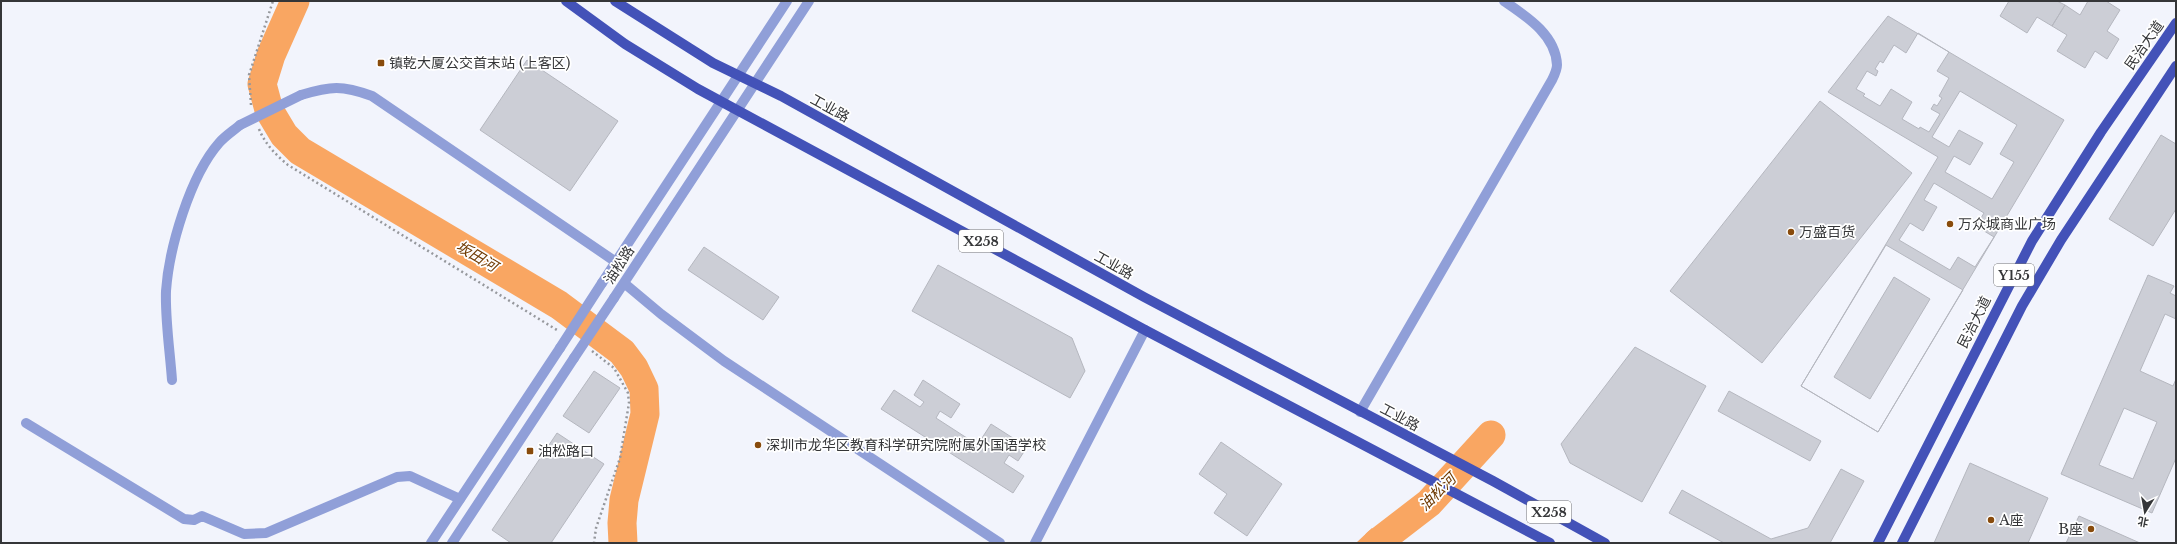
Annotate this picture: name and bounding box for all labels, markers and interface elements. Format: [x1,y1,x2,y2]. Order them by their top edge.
street label: 民治大道 [2121,17,2167,73]
place label: 镇乾大厦公交首末站 (上客区) [389,54,570,72]
marker: 镇乾大厦公交首末站 (上客区) [376,58,386,68]
street label: 工业路 [807,90,853,126]
place label: 万众城商业广场 [1958,215,2056,233]
marker: 万众城商业广场 [1945,219,1955,229]
place label: 万盛百货 [1799,223,1855,241]
marker: 万盛百货 [1786,227,1796,237]
road number: X258 [959,230,1003,252]
water label: 坂田河 [453,236,504,277]
street label: 油松路 [600,242,638,288]
street label: 工业路 [1091,247,1137,283]
road number: Y155 [1994,264,2034,286]
street label: 民治大道 [1953,293,1995,351]
street label: 工业路 [1377,399,1423,435]
place label: 深圳市龙华区教育科学研究院附属外国语学校 [766,436,1046,454]
marker: 深圳市龙华区教育科学研究院附属外国语学校 [753,440,763,450]
place label: 油松路口 [538,442,594,460]
marker: 油松路口 [525,446,535,456]
water label: 油松河 [1414,467,1462,515]
north arrow [2125,492,2165,532]
road number: X258 [1527,501,1571,523]
place label: A座 [1998,511,2024,529]
text: 北 [2136,514,2150,530]
marker: A座 [1986,515,1996,525]
place label: B座 [2058,520,2083,538]
marker: B座 [2086,524,2096,534]

